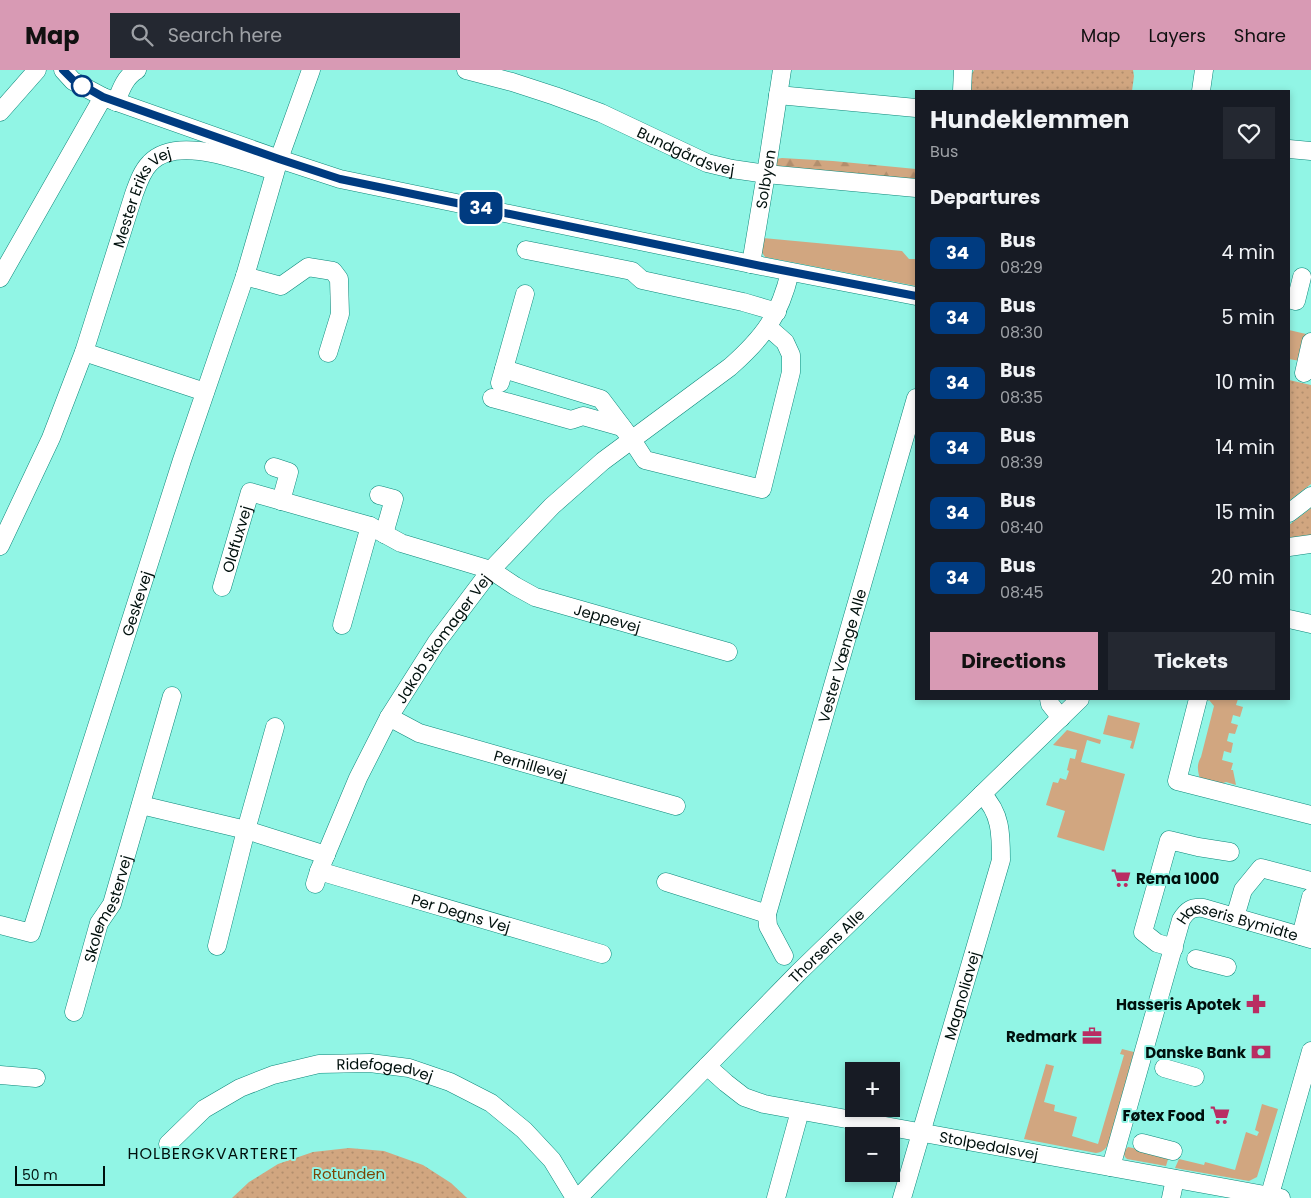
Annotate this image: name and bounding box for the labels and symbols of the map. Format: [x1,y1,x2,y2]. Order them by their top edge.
unlabelled marker [71,75,93,97]
street label: Bundgårdsvej [634,121,736,180]
street label: Mester Eriks Vej [107,142,173,250]
street label: Solbyen [750,148,780,210]
line badge: 34 [458,192,504,224]
street label: Oldfuxvej [216,503,256,575]
street label: Geskevej [116,568,156,639]
street label: Jakob Skomager Vej [390,569,495,707]
street label: Vester Vænge Alle [812,586,871,725]
street label: Jeppevej [572,598,643,637]
street label: Pernillevej [492,744,570,785]
street label: Skolemestervej [78,853,136,965]
supermarket icon: Rema 1000 [1110,867,1132,889]
place label: Rema 1000 [1136,868,1219,889]
street label: Per Degns Vej [409,888,513,937]
street label: Hasseris Bymidte [1171,897,1301,945]
street label: Thorsens Alle [784,904,869,987]
street label: Magnoliavej [938,949,984,1042]
pharmacy icon: Hasseris Apotek [1245,993,1267,1015]
place label: Hasseris Apotek [1116,994,1242,1015]
office icon: Redmark [1081,1025,1103,1047]
place label: Redmark [1006,1026,1078,1047]
bank icon: Danske Bank [1250,1041,1272,1063]
place label: Danske Bank [1145,1042,1247,1063]
street label: Ridefogedvej [336,1052,436,1086]
supermarket icon: Føtex Food [1209,1104,1231,1126]
place label: Føtex Food [1123,1105,1205,1126]
street label: Stolpedalsvej [938,1126,1040,1164]
district label: HOLBERGKVARTERET [127,1142,299,1165]
scale bar [15,1163,105,1186]
park label: Rotunden [313,1163,385,1184]

